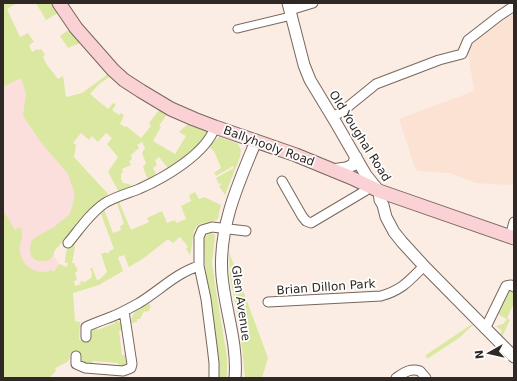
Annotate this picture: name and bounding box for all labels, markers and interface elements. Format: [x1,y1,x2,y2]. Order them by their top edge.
street label: Old Youghal Road [326,88,394,184]
street label: Ballyhooly Road [221,123,317,169]
street label: Glen Avenue [229,264,253,342]
street label: Brian Dillon Park [276,277,376,297]
north arrow [469,333,509,373]
text: N [473,349,487,360]

